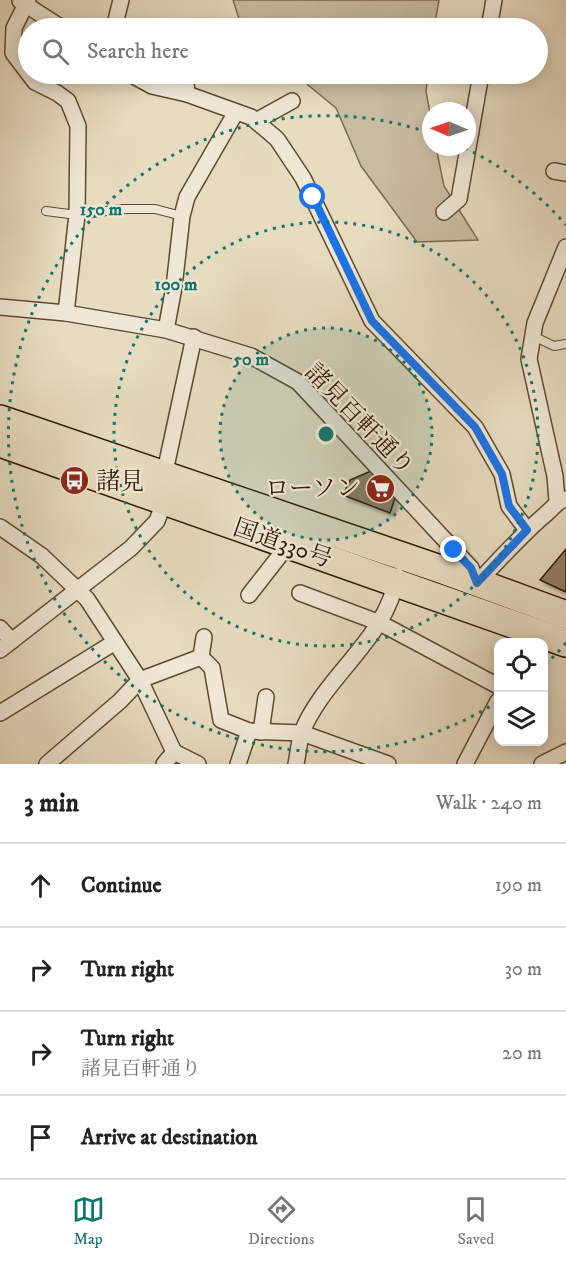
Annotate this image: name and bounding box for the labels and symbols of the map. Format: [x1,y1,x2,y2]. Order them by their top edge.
north arrow [422,102,476,156]
route start [299,183,325,209]
text: 150 m [80,199,123,221]
text: 100 m [154,274,198,296]
text: 50 m [232,349,269,371]
street label: 諸見百軒通り [298,357,420,482]
centre of rings [316,424,336,444]
bus stop icon: 諸見 [59,465,91,497]
place label: 諸見 [96,467,144,497]
supermarket icon: ローソン [365,472,397,504]
place label: ローソン [265,474,360,504]
street label: 国道330号 [229,513,336,575]
route end [440,536,466,562]

